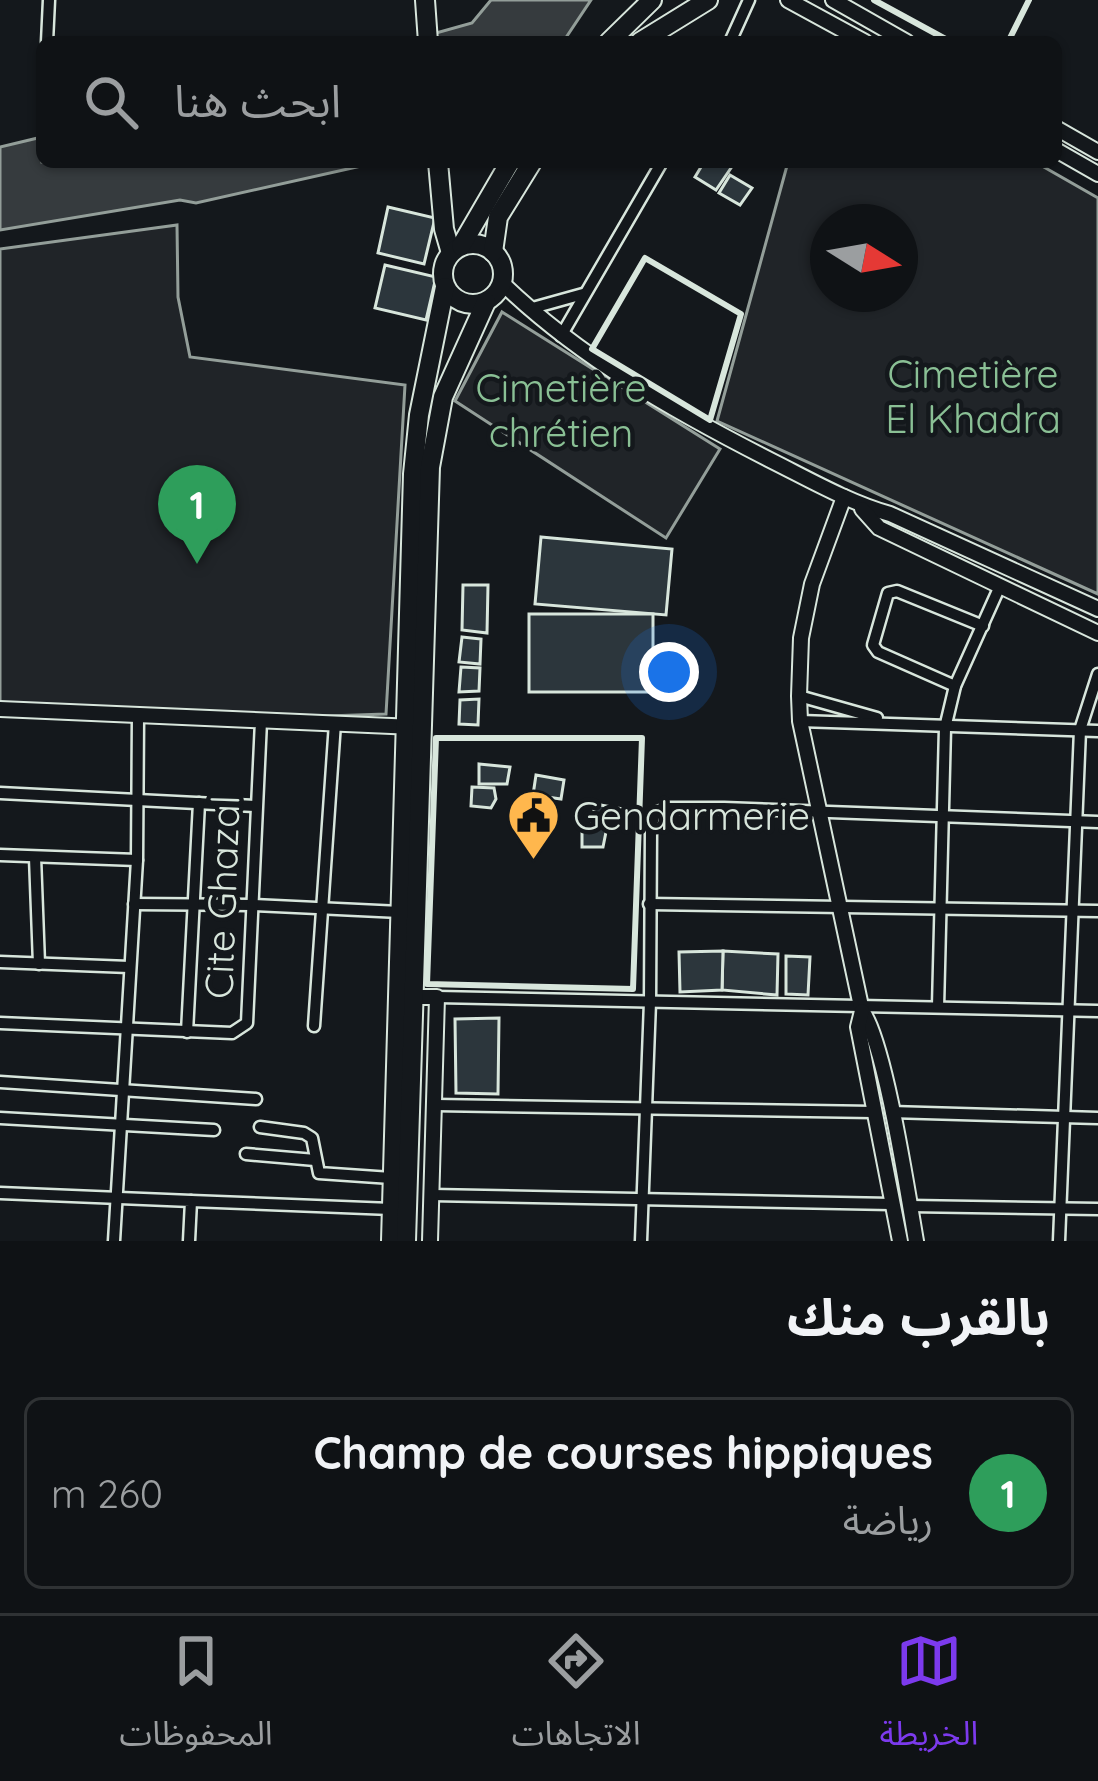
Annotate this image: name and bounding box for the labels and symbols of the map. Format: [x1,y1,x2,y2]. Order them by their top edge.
north arrow [810,204,918,312]
park label: Cimetière El Khadra [885,349,1061,443]
park label: Cimetière chrétien [475,363,647,457]
pin: 1 [158,465,236,564]
your location [639,642,699,702]
public building icon: Gendarmerie [506,788,562,862]
place label: Gendarmerie [573,791,810,840]
street label: Cite Ghazal [193,794,250,1000]

